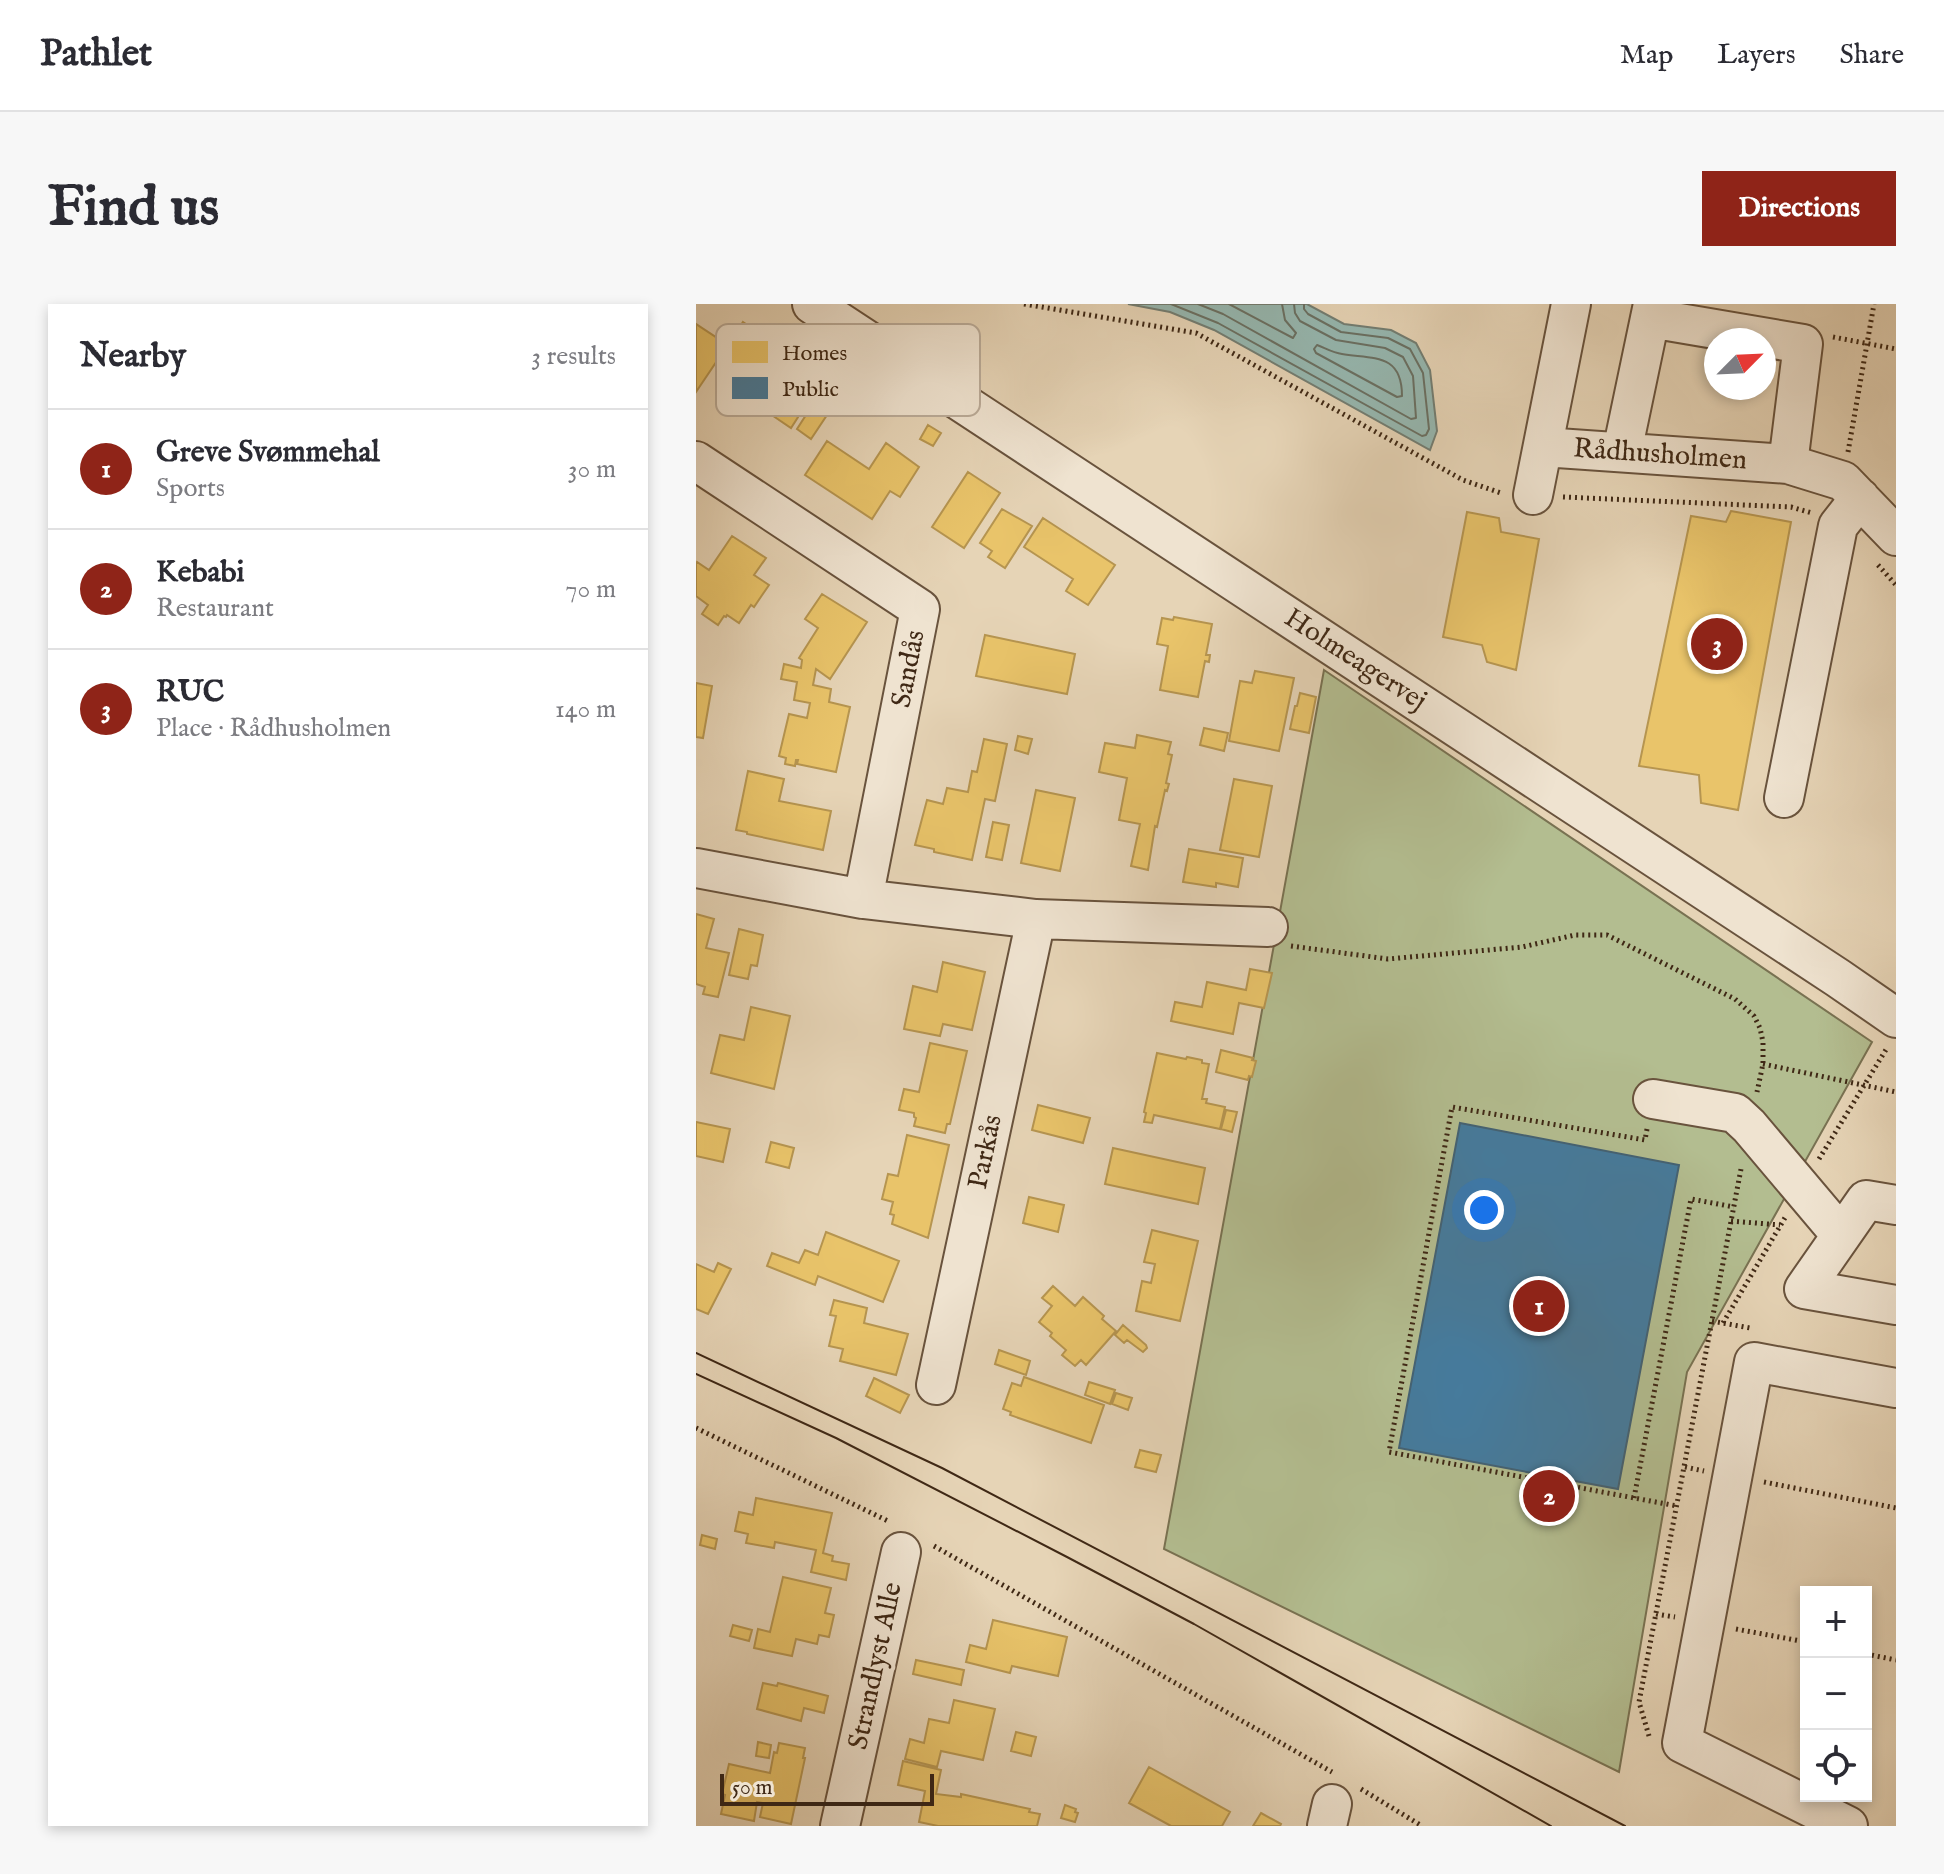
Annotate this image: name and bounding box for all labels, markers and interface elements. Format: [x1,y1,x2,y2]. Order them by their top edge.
text: Pathlet [40,31,152,79]
text: Map [1620,38,1673,73]
text: Layers [1717,38,1796,73]
text: Share [1840,38,1904,73]
button: Directions [1702,171,1896,246]
text: Find us [48,173,219,244]
legend [716,324,980,416]
north arrow [1704,328,1776,400]
text: Nearby [80,335,186,378]
text: 3 results [531,340,616,373]
text: Homes [782,340,847,368]
text: Public [782,376,839,404]
street label: Rådhusholmen [1572,431,1748,479]
text: Greve Svømmehal [156,434,380,472]
text: 1 [101,453,111,486]
text: 30 m [568,453,616,486]
text: Sports [156,472,225,505]
text: Kebabi [156,554,244,592]
text: 2 [100,573,112,606]
text: 70 m [565,573,616,606]
text: Restaurant [156,592,274,625]
street label: Holmeagervej [1277,601,1433,719]
pin: 3 [1691,614,1743,674]
street label: Sandås [884,627,934,711]
text: RUC [156,674,224,712]
text: 3 [101,693,111,726]
text: 140 m [555,693,616,726]
text: Place · Rådhusholmen [156,712,391,745]
street label: Parkås [961,1112,1011,1192]
your location [1464,1190,1504,1230]
pin: 1 [1513,1276,1565,1336]
pin: 2 [1523,1466,1575,1526]
street label: Strandlyst Alle [841,1579,911,1753]
map controls [1800,1586,1872,1802]
button: + [1800,1586,1872,1658]
button: − [1800,1658,1872,1730]
button: locate [1800,1730,1872,1802]
scale bar [720,1770,934,1806]
text: 50 m [732,1774,773,1802]

